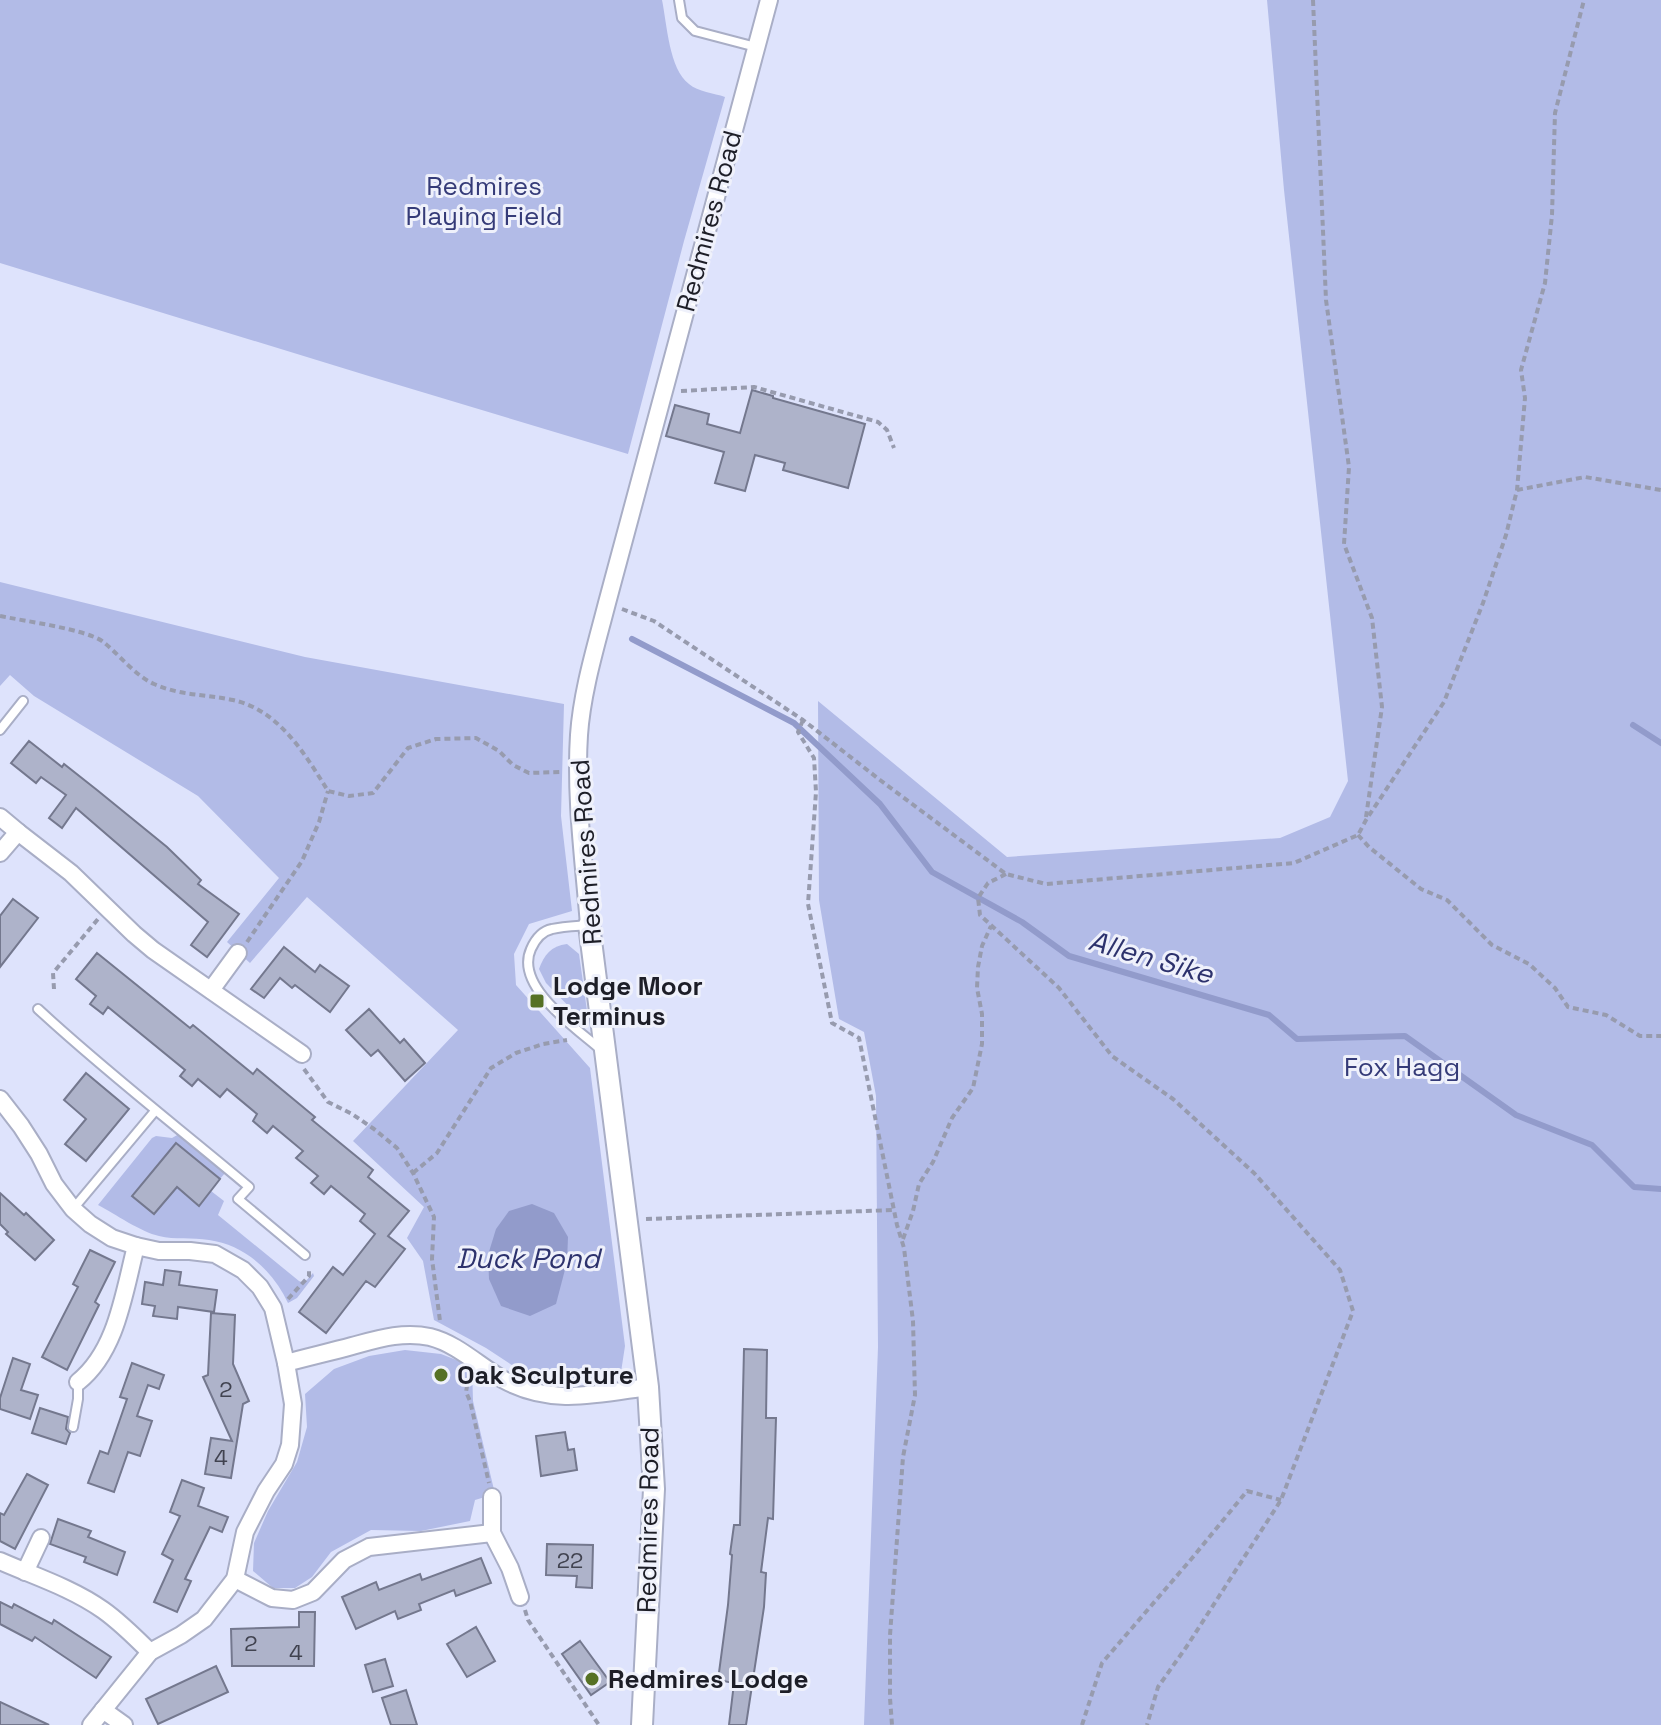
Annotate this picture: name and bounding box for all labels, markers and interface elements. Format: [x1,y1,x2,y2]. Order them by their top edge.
street label: Redmires Road [668,127,750,315]
park label: Redmires Playing Field [405,169,563,233]
street label: Redmires Road [563,758,609,946]
water label: Allen Sike [1085,922,1218,992]
place label: Lodge Moor Terminus [553,969,703,1033]
marker: Lodge Moor Terminus [528,992,546,1010]
park label: Fox Hagg [1344,1050,1460,1084]
water label: Duck Pond [456,1240,603,1276]
place label: Oak Sculpture [457,1358,634,1392]
marker: Oak Sculpture [432,1366,450,1384]
house number: 2 [219,1375,233,1403]
street label: Redmires Road [629,1427,667,1613]
house number: 4 [214,1443,228,1471]
house number: 22 [557,1546,583,1574]
house number: 2 [244,1629,258,1657]
house number: 4 [289,1638,303,1666]
place label: Redmires Lodge [608,1662,808,1696]
marker: Redmires Lodge [583,1670,601,1688]

